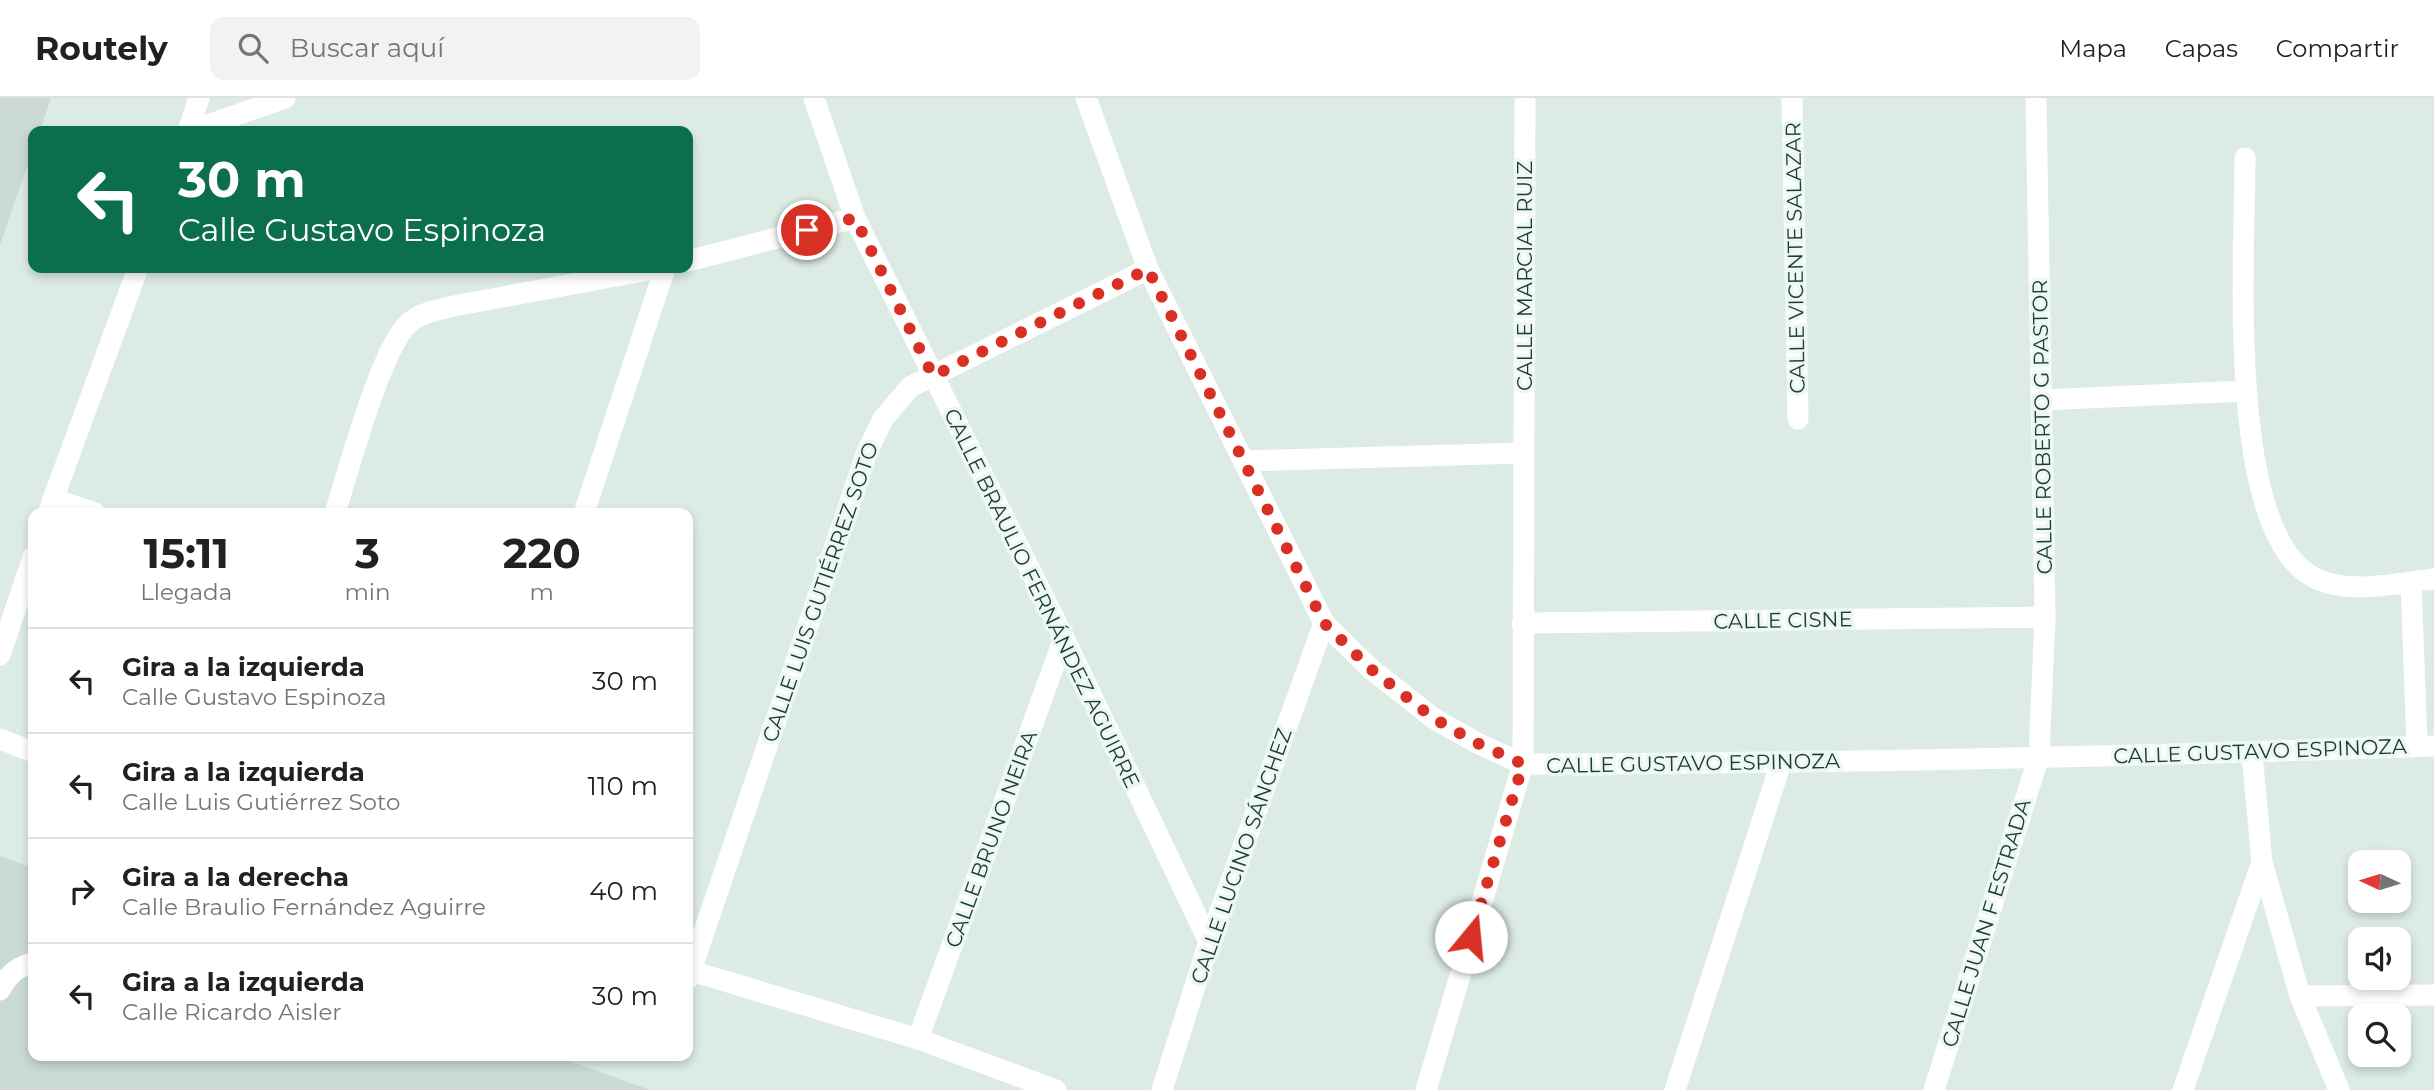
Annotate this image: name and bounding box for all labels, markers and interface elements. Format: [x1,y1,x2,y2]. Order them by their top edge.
search box [210,17,700,80]
text: Routely [35,28,168,68]
icon: search [234,29,272,67]
text: Buscar aquí [290,32,444,64]
text: Mapa [2059,34,2127,63]
text: Capas [2165,34,2238,63]
text: Compartir [2276,34,2399,63]
street label: CALLE VICENTE SALAZAR [1780,122,1810,394]
text: 30 m [178,150,306,209]
icon: left [63,154,154,245]
street label: CALLE MARCIAL RUIZ [1512,161,1537,391]
pin [777,200,837,260]
text: Calle Gustavo Espinoza [178,210,546,249]
icon: arrive [788,211,826,249]
street label: CALLE ROBERTO G PASTOR [2027,279,2057,575]
street label: CALLE BRAULIO FERNÁNDEZ AGUIRRE [939,404,1145,792]
street label: CALLE LUIS GUTIÉRREZ SOTO [757,439,883,745]
text: 15:11 [144,527,229,579]
text: 3 [355,527,380,579]
text: 220 [503,527,581,579]
text: Llegada [140,578,232,606]
text: min [344,578,391,606]
text: m [530,578,554,606]
street label: CALLE CISNE [1713,606,1853,634]
text: Gira a la izquierda [122,651,365,683]
icon: left [63,662,101,700]
text: 30 m [592,665,658,697]
text: Calle Gustavo Espinoza [122,683,387,711]
street label: CALLE LUCINO SÁNCHEZ [1185,725,1297,987]
street label: CALLE BRUNO NEIRA [940,726,1042,951]
street label: CALLE GUSTAVO ESPINOZA [2113,733,2408,769]
street label: CALLE GUSTAVO ESPINOZA [1546,748,1841,778]
text: Gira a la izquierda [122,756,365,788]
icon: left [63,767,101,805]
text: 110 m [588,770,658,802]
text: Calle Luis Gutiérrez Soto [122,788,400,816]
street label: CALLE JUAN F ESTRADA [1936,795,2036,1050]
north arrow [2348,850,2412,914]
map controls [2348,850,2411,1067]
text: Gira a la derecha [122,861,349,893]
icon: right [63,872,101,910]
text: 40 m [589,875,658,907]
text: Calle Braulio Fernández Aguirre [122,893,486,921]
position arrow [1434,900,1508,974]
button: sound [2348,927,2411,990]
text: Gira a la izquierda [122,966,365,998]
icon: left [63,977,101,1015]
text: 30 m [592,980,658,1012]
text: Calle Ricardo Aisler [122,998,342,1026]
button: search [2348,1004,2411,1067]

